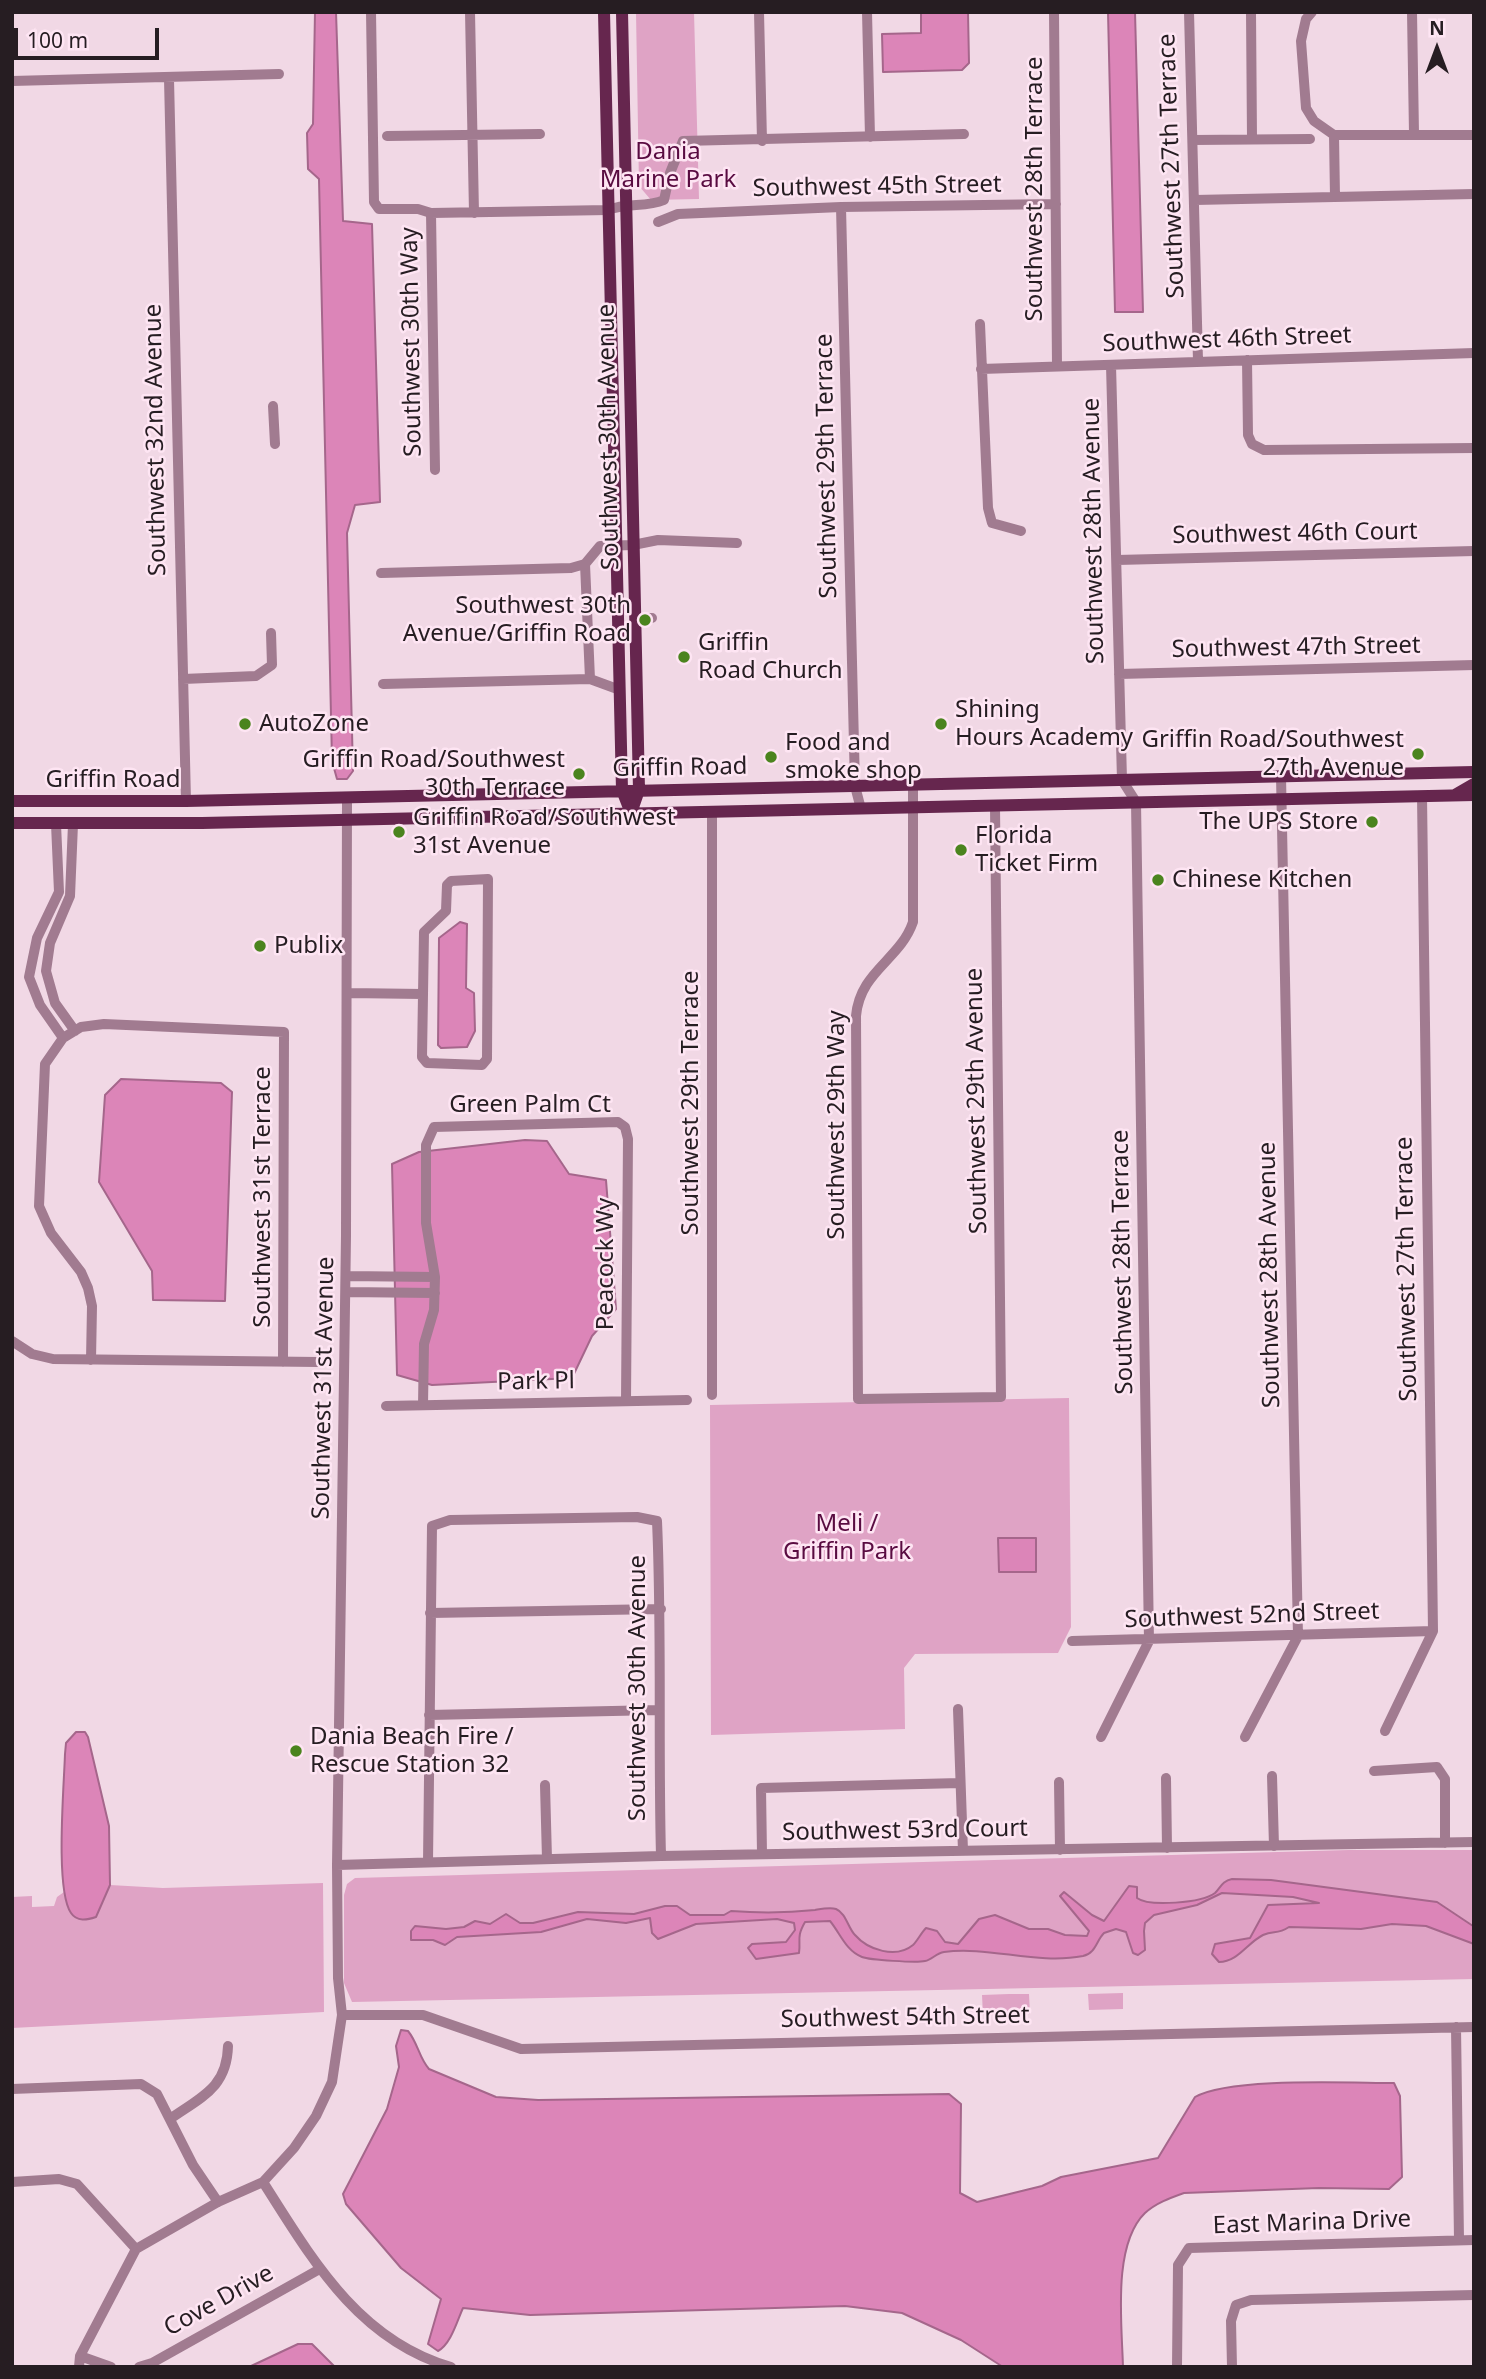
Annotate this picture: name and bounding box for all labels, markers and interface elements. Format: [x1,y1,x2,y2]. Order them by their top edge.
scale bar [18,14,163,58]
north arrow [1402,14,1472,84]
text: N [1429,15,1445,41]
text: 100 m [27,26,88,54]
street label: Southwest 27th Terrace [1153,33,1191,299]
street label: Southwest 28th Terrace [1021,56,1049,322]
park label: Dania Marine Park [600,138,736,194]
street label: Southwest 45th Street [752,170,1002,204]
street label: Southwest 30th Way [396,227,428,457]
street label: Southwest 32nd Avenue [139,304,173,576]
street label: Southwest 30th Avenue [592,304,626,570]
street label: Southwest 46th Street [1102,321,1352,359]
street label: Southwest 29th Terrace [810,333,844,599]
street label: Southwest 28th Avenue [1077,398,1111,664]
street label: Southwest 46th Court [1172,517,1418,551]
place label: Southwest 30th Avenue/Griffin Road [403,592,631,648]
marker: Southwest 30th Avenue/Griffin Road [637,612,653,628]
place label: Griffin Road Church [698,629,843,685]
street label: Southwest 47th Street [1171,631,1421,665]
marker: Griffin Road Church [676,649,692,665]
place label: Shining Hours Academy [955,696,1133,752]
place label: AutoZone [259,710,369,738]
marker: AutoZone [237,716,253,732]
marker: Shining Hours Academy [933,716,949,732]
place label: Griffin Road/Southwest 27th Avenue [1141,726,1404,782]
place label: Food and smoke shop [785,729,922,785]
place label: Griffin Road/Southwest 30th Terrace [302,746,565,802]
marker: Griffin Road/Southwest 27th Avenue [1410,746,1426,762]
marker: Food and smoke shop [763,749,779,765]
street label: Griffin Road [612,752,748,784]
street label: Griffin Road [45,766,181,794]
marker: Griffin Road/Southwest 30th Terrace [571,766,587,782]
place label: Griffin Road/Southwest 31st Avenue [413,804,676,860]
place label: The UPS Store [1199,808,1358,836]
marker: The UPS Store [1364,814,1380,830]
place label: Florida Ticket Firm [975,822,1098,878]
marker: Griffin Road/Southwest 31st Avenue [391,824,407,840]
marker: Florida Ticket Firm [953,842,969,858]
place label: Chinese Kitchen [1172,866,1352,894]
marker: Chinese Kitchen [1150,872,1166,888]
place label: Publix [274,932,343,960]
marker: Publix [252,938,268,954]
street label: Southwest 29th Avenue [960,968,994,1234]
street label: Southwest 29th Terrace [677,970,705,1236]
street label: Southwest 29th Way [823,1010,851,1240]
street label: Southwest 31st Terrace [249,1066,277,1328]
street label: Green Palm Ct [449,1091,611,1119]
street label: Southwest 28th Terrace [1106,1129,1140,1395]
street label: Southwest 27th Terrace [1390,1136,1424,1402]
street label: Southwest 28th Avenue [1253,1142,1287,1408]
street label: Peacock Wy [592,1198,620,1330]
street label: Southwest 31st Avenue [307,1256,341,1520]
street label: Park Pl [497,1367,575,1397]
park label: Meli / Griffin Park [783,1510,911,1566]
street label: Southwest 30th Avenue [624,1555,652,1821]
street label: Southwest 52nd Street [1124,1597,1380,1635]
place label: Dania Beach Fire / Rescue Station 32 [310,1723,514,1779]
marker: Dania Beach Fire / Rescue Station 32 [288,1743,304,1759]
street label: Southwest 53rd Court [782,1814,1028,1848]
street label: Southwest 54th Street [780,2001,1030,2035]
street label: East Marina Drive [1212,2205,1412,2241]
street label: Cove Drive [159,2259,279,2343]

